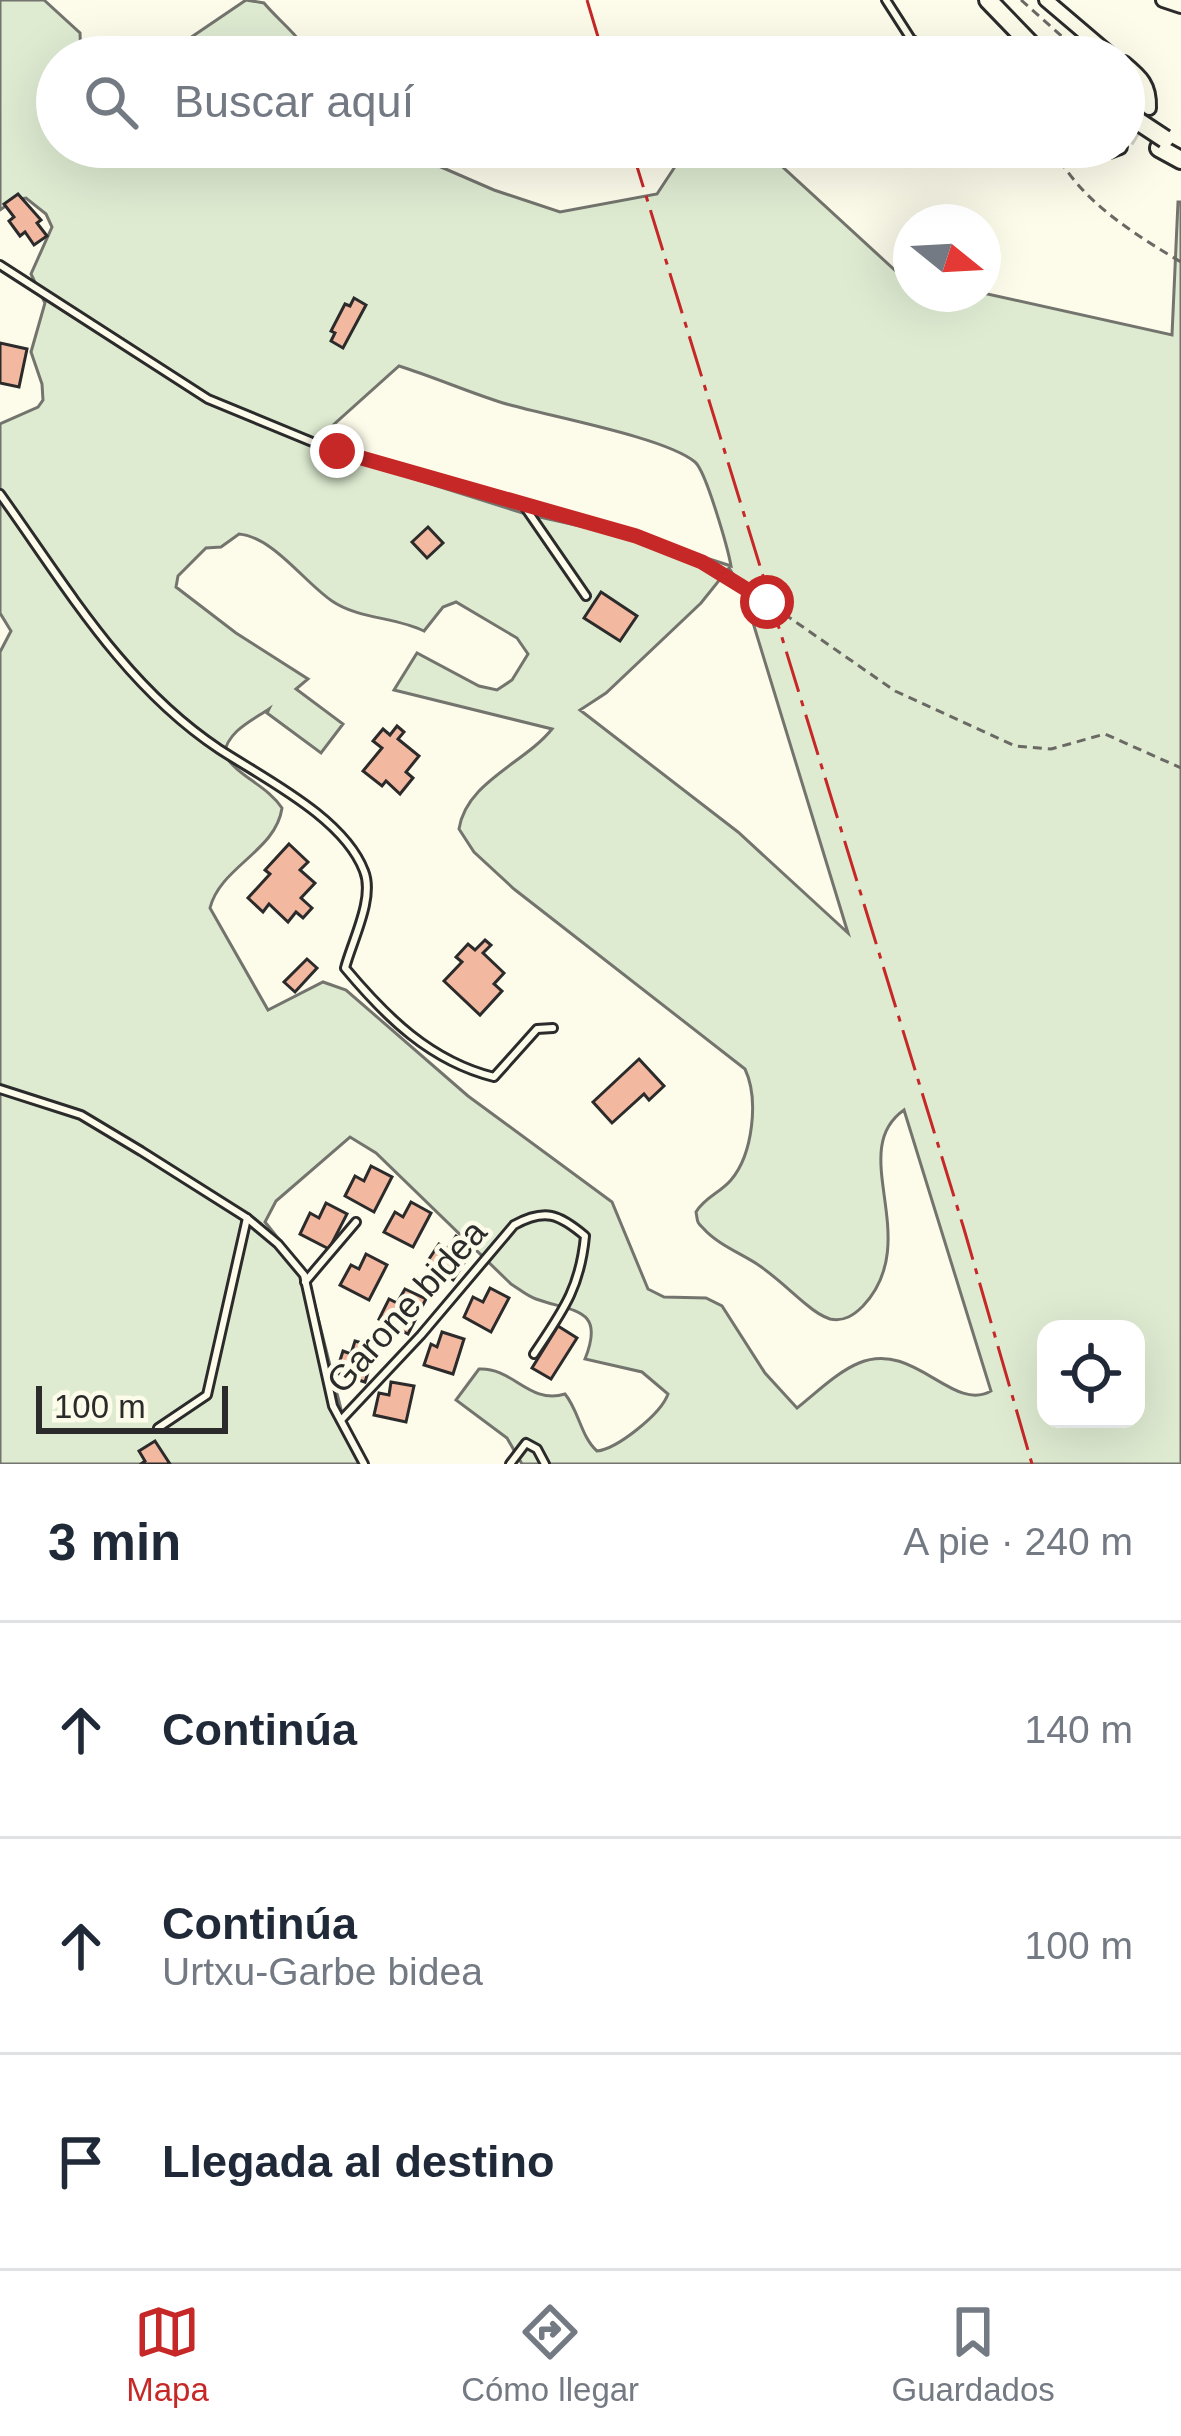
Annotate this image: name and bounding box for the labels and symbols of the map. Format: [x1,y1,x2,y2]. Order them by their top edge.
north arrow [893,204,1001,312]
route end [310,424,364,478]
route start [740,575,794,629]
street label: Garone bidea [318,1211,495,1401]
scale bar [36,1380,228,1433]

